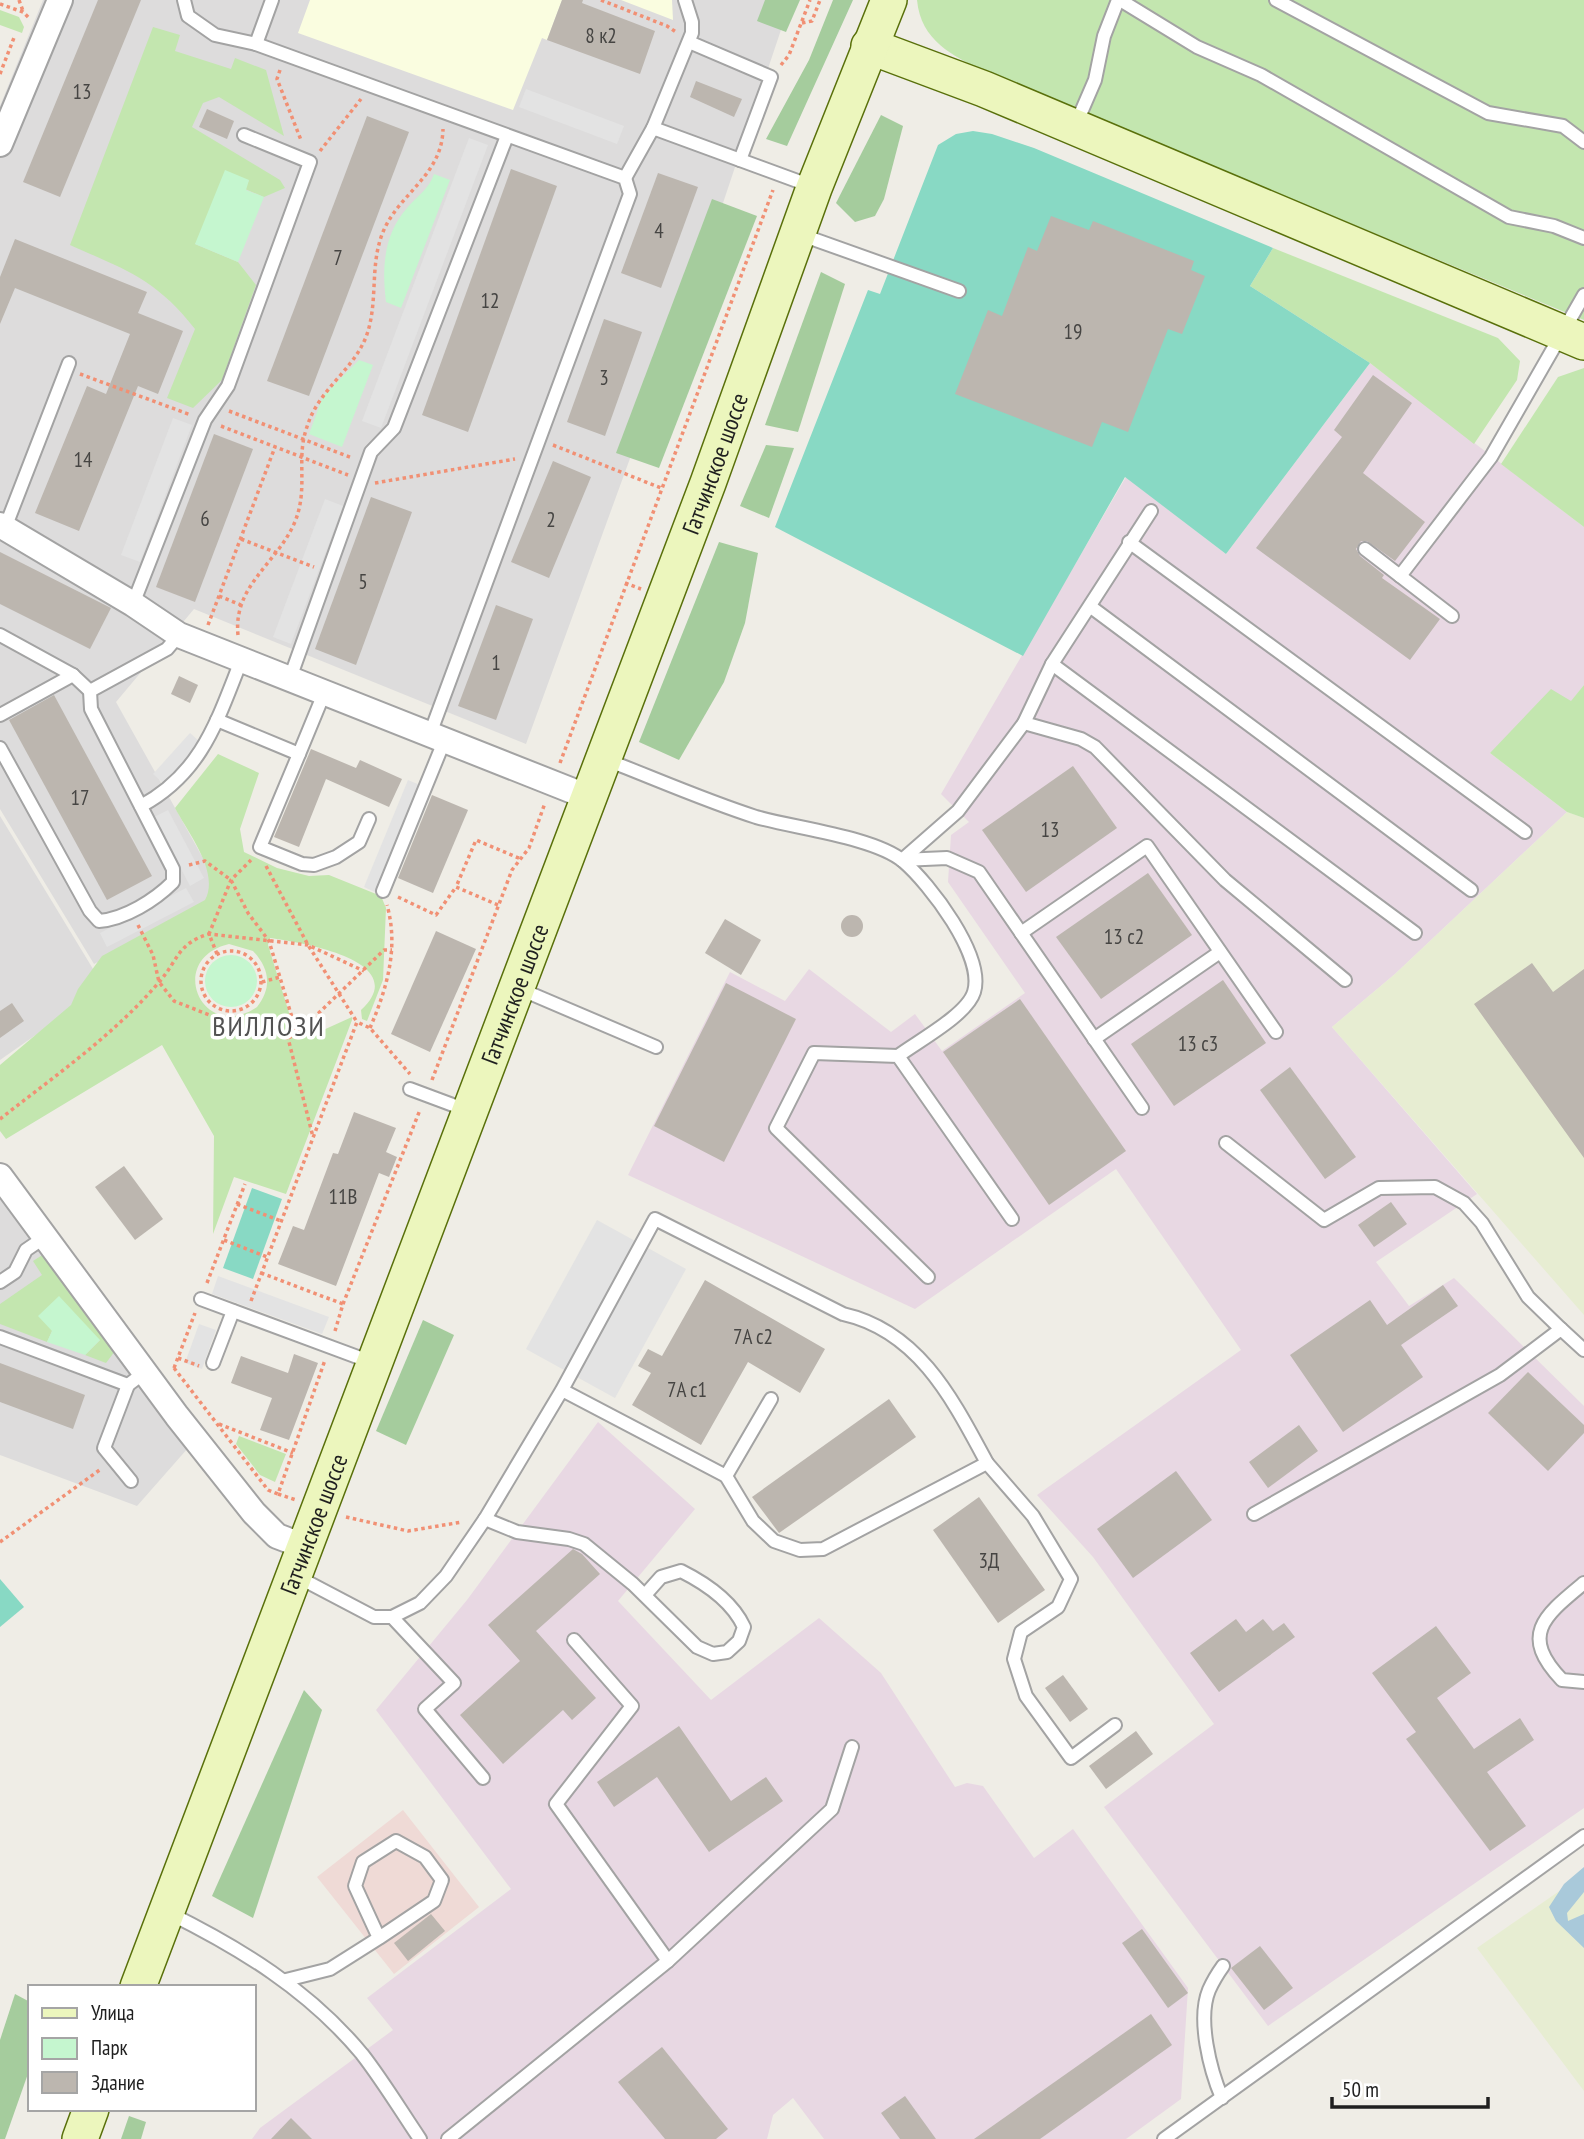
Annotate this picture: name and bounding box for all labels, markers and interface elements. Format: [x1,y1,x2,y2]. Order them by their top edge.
house number: 8 к2 [585,22,617,49]
house number: 13 [73,78,91,105]
house number: 4 [654,217,664,244]
house number: 7 [333,244,343,271]
house number: 12 [481,287,499,314]
house number: 19 [1064,318,1082,345]
house number: 3 [599,364,609,391]
street label: Гатчинское шоссе [675,389,755,538]
house number: 14 [74,446,93,473]
house number: 6 [200,505,210,532]
house number: 2 [546,506,556,533]
house number: 5 [358,568,368,595]
house number: 1 [491,649,501,676]
house number: 17 [71,784,89,811]
house number: 13 [1041,816,1059,843]
street label: Гатчинское шоссе [474,919,555,1069]
house number: 13 с2 [1104,923,1144,950]
district label: ВИЛЛОЗИ [212,1007,326,1044]
house number: 13 с3 [1178,1030,1218,1057]
house number: 11В [329,1183,357,1210]
house number: 7А с2 [733,1323,773,1350]
house number: 7А с1 [667,1376,707,1403]
street label: Гатчинское шоссе [273,1449,354,1599]
house number: 3Д [979,1547,999,1574]
legend [28,1985,256,2111]
text: Улица [91,1999,134,2026]
text: Парк [91,2034,128,2061]
scale bar [1332,2066,1488,2110]
text: Здание [91,2069,145,2096]
text: 50 m [1342,2076,1379,2103]

